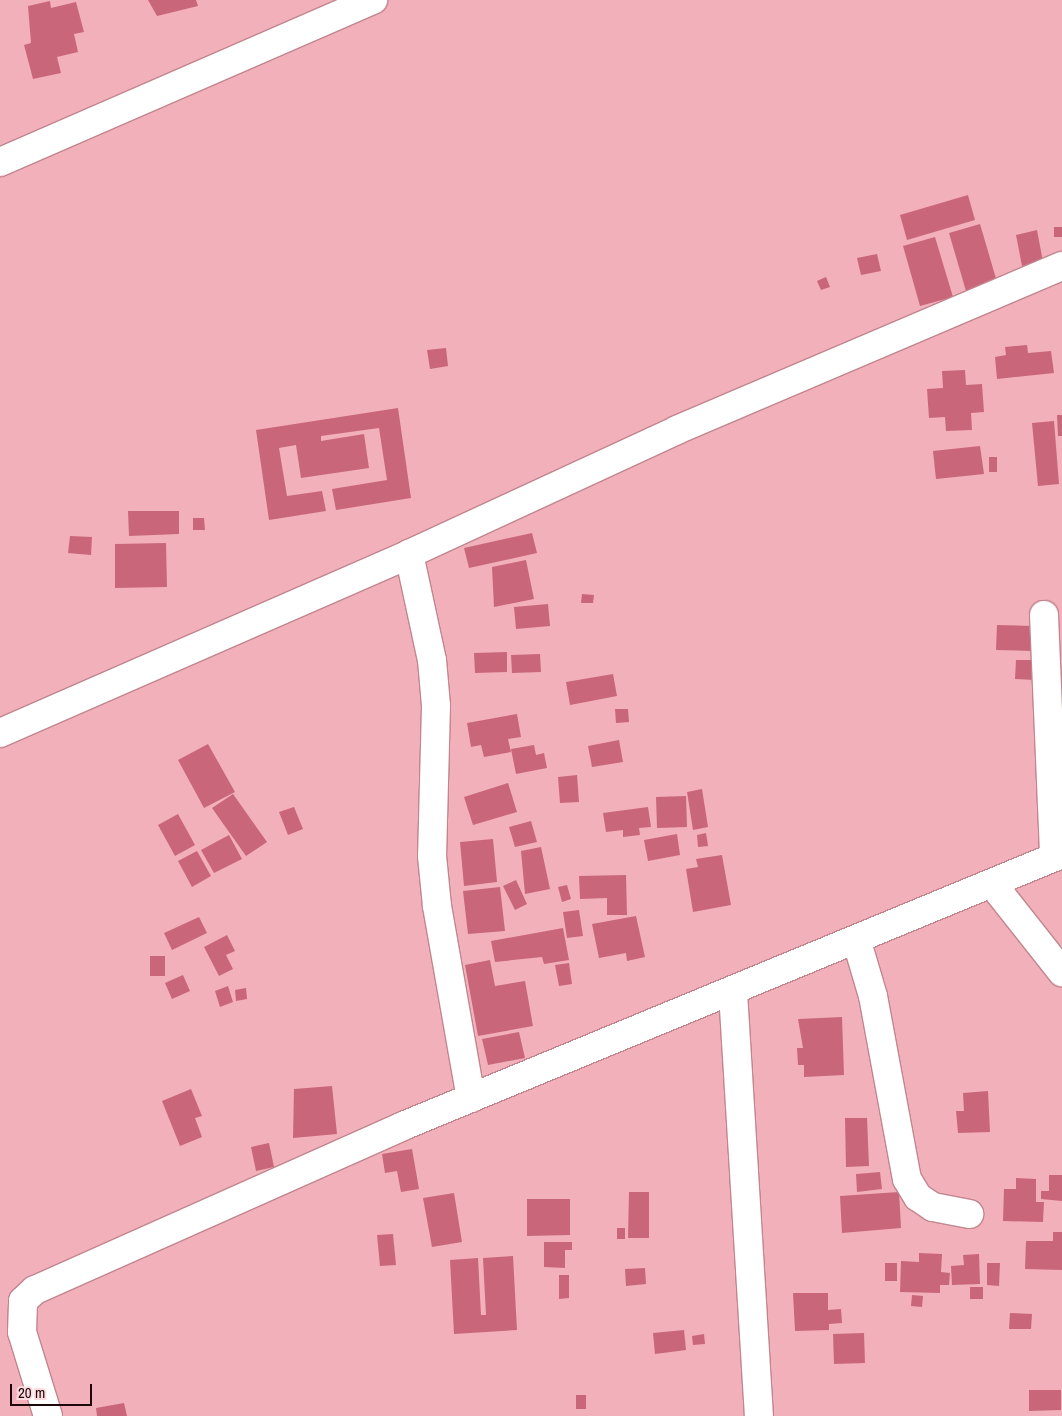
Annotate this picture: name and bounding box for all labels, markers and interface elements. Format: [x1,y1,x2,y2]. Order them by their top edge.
scale bar [12,1374,95,1406]
text: 20 m [18,1382,45,1403]

